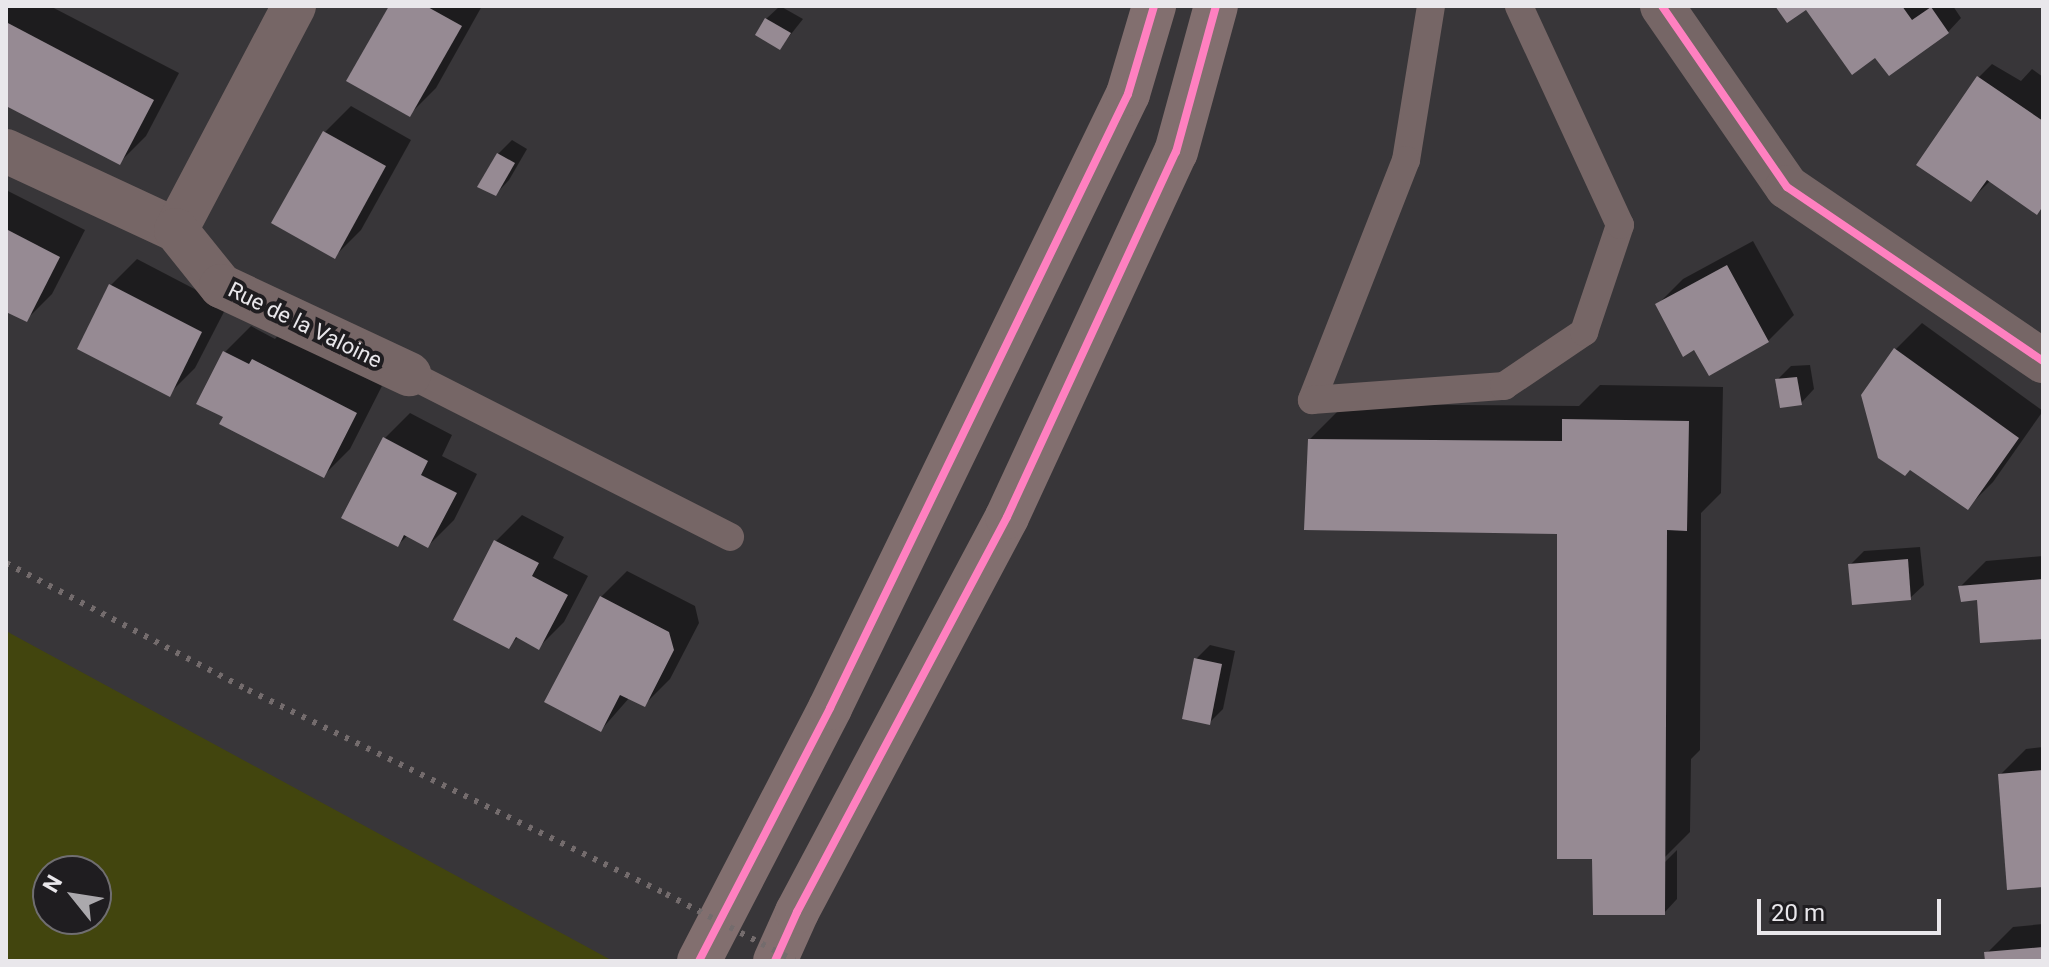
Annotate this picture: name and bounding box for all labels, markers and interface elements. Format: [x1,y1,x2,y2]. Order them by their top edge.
street label: Rue de la Valoine [224,276,386,374]
north arrow [32,855,112,935]
text: N [38,871,67,897]
scale bar [1761,883,1945,933]
text: 20 m [1771,899,1825,927]

